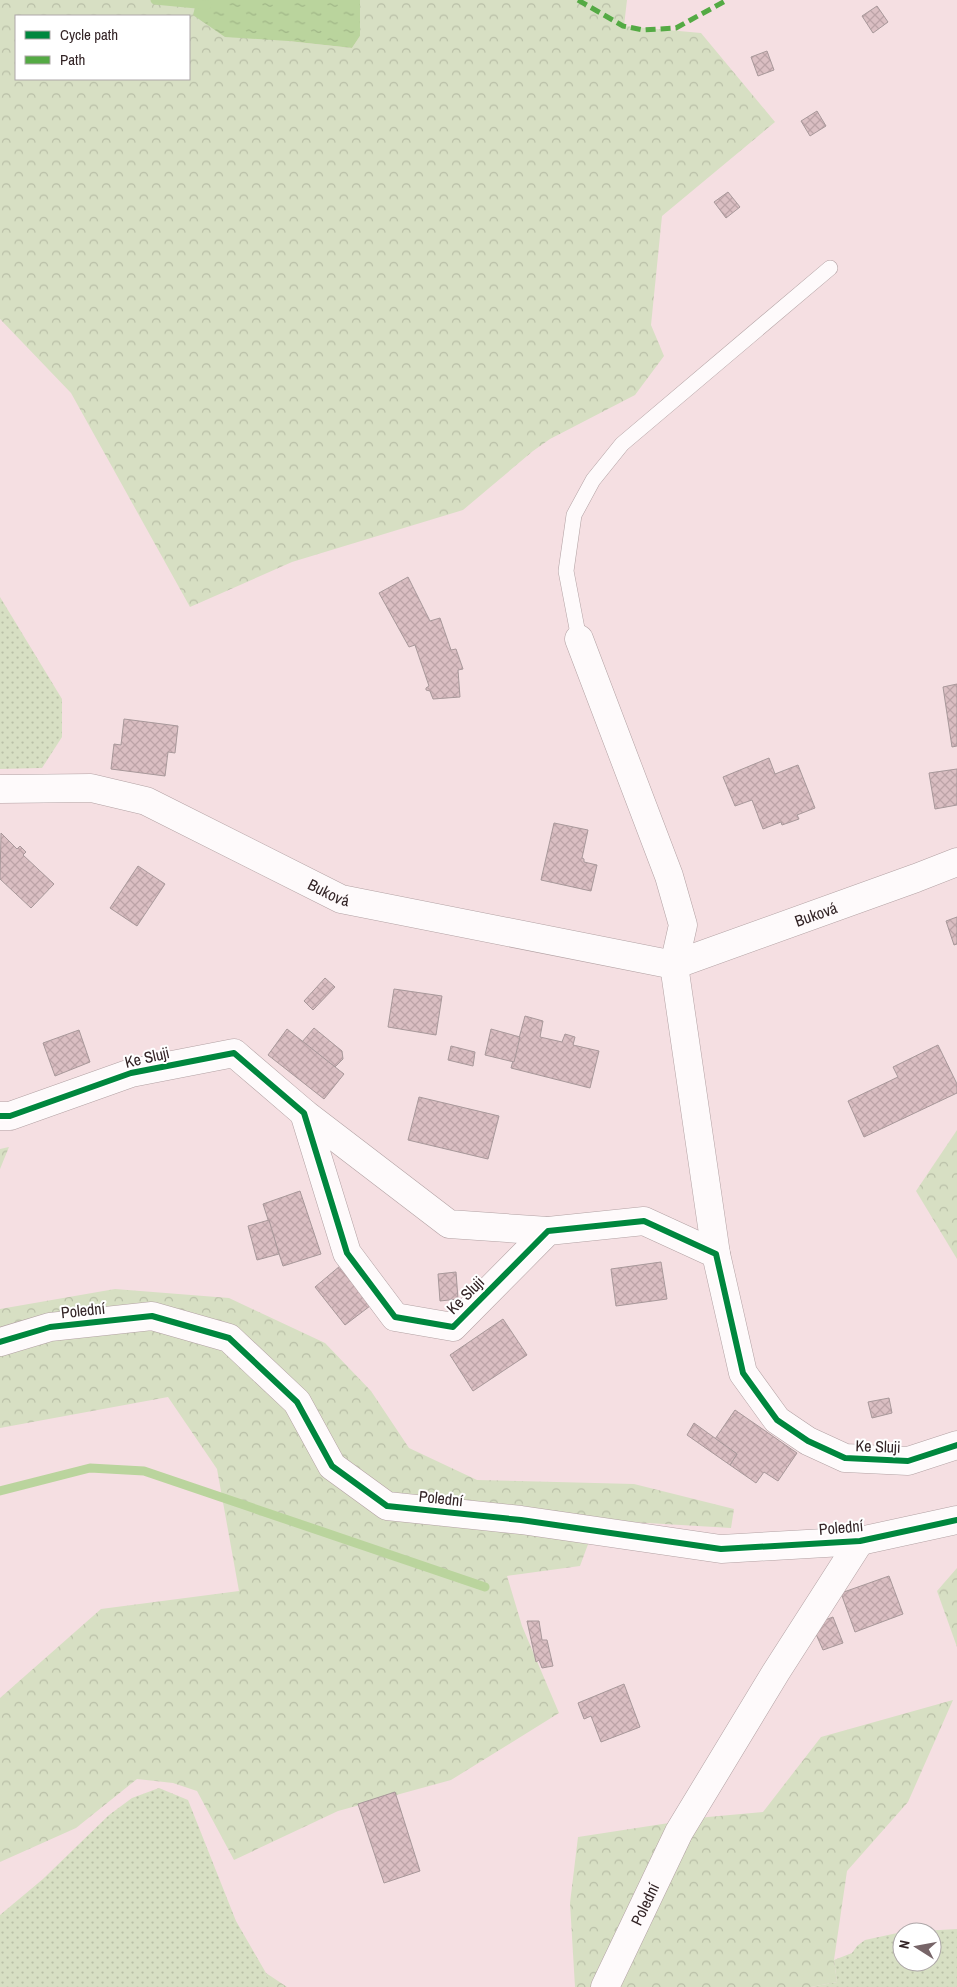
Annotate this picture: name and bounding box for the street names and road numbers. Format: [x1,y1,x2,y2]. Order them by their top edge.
street label: Buková [304,873,352,912]
street label: Buková [792,896,841,932]
street label: Ke Sluji [122,1041,172,1073]
street label: Ke Sluji [441,1271,489,1319]
street label: Polední [60,1297,107,1323]
street label: Ke Sluji [855,1434,901,1458]
street label: Polední [418,1485,465,1511]
street label: Polední [818,1514,864,1540]
street label: Polední [625,1879,664,1929]

